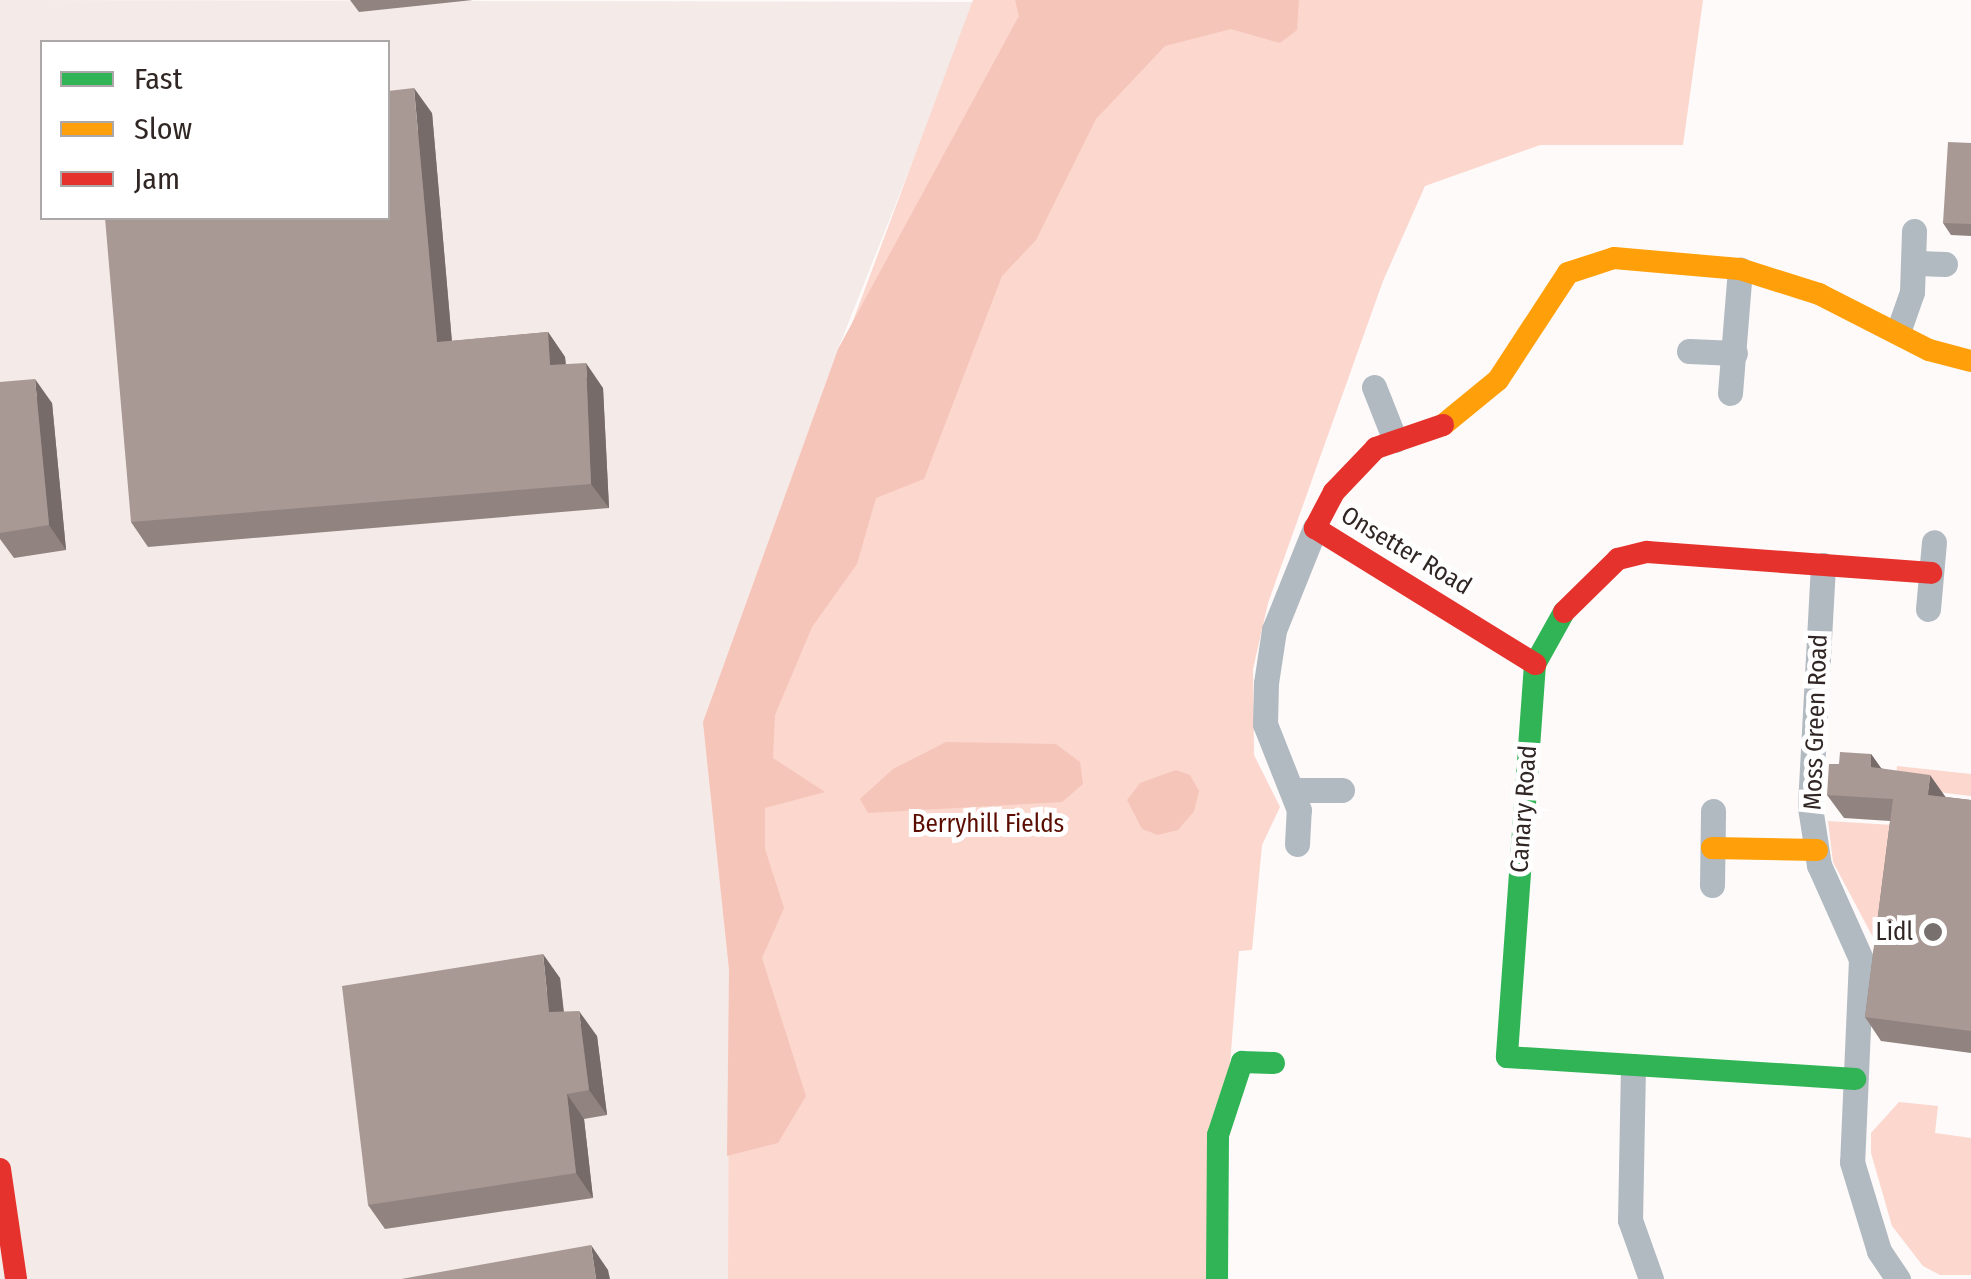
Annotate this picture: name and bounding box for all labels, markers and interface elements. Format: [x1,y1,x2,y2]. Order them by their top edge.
legend [40,40,390,220]
text: Fast [134,61,182,97]
text: Slow [134,111,192,147]
text: Jam [134,161,180,197]
street label: Onsetter Road [1335,500,1477,602]
street label: Moss Green Road [1798,634,1834,810]
street label: Canary Road [1505,744,1543,874]
park label: Berryhill Fields [912,809,1064,839]
place label: Lidl [1876,917,1913,947]
marker: Lidl [1922,921,1944,943]

